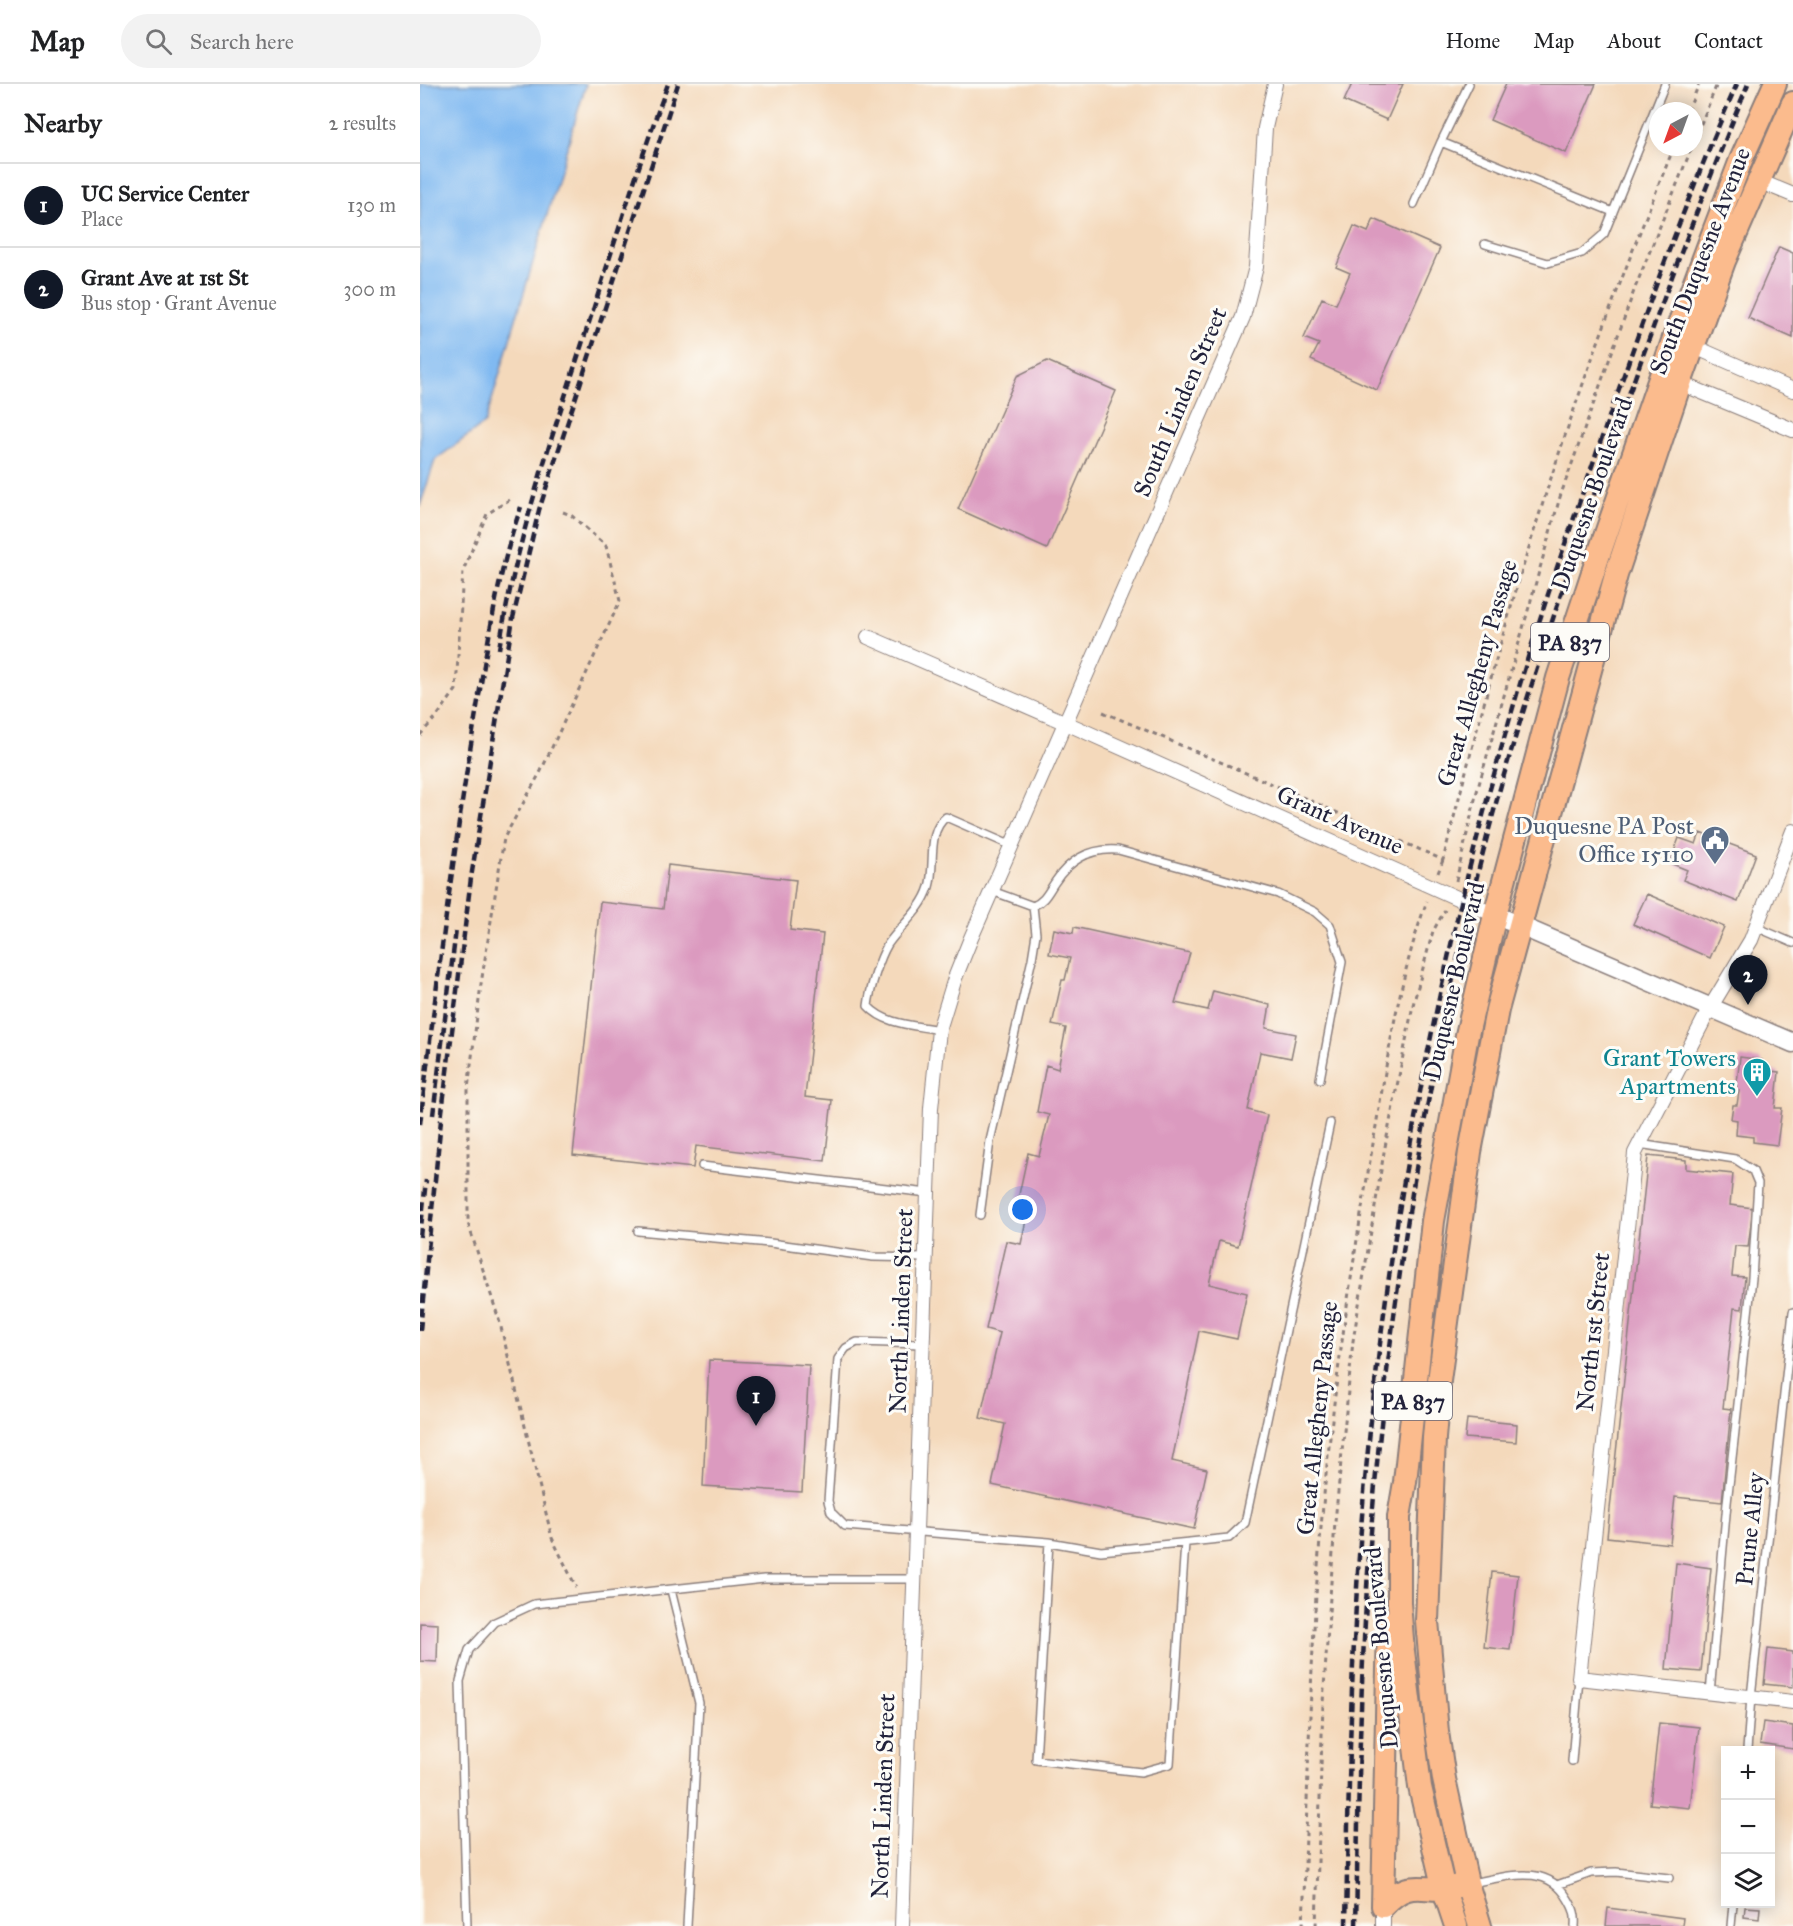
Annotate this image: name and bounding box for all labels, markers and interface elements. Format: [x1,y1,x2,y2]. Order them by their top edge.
search box [121,14,541,68]
text: Map [30,24,85,59]
icon: search [142,25,175,58]
text: Search here [190,28,294,55]
text: Home [1445,28,1500,54]
text: Map [1533,28,1574,54]
text: About [1607,28,1661,54]
text: Contact [1694,28,1763,54]
north arrow [1649,102,1703,156]
text: Nearby [24,107,102,139]
text: 2 results [328,111,396,135]
street label: South Duquesne Avenue [1643,143,1757,379]
text: UC Service Center [81,180,249,207]
text: 1 [40,193,47,217]
text: 130 m [347,193,396,217]
text: Place [81,207,123,231]
text: Grant Ave at 1st St [81,264,249,291]
text: 2 [39,277,48,301]
text: 300 m [344,277,396,301]
text: Bus stop · Grant Avenue [81,291,277,315]
street label: South Linden Street [1127,302,1234,501]
street label: Duquesne Boulevard [1545,393,1639,595]
street label: Great Allegheny Passage [1430,556,1524,790]
road number: PA 837 [1531,623,1609,661]
street label: Grant Avenue [1272,779,1408,861]
place label: Duquesne PA Post Office 15110 [1514,811,1694,869]
public building icon: Duquesne PA Post Office 15110 [1699,824,1731,866]
street label: Duquesne Boulevard [1417,879,1491,1083]
pin: 2 [1728,956,1768,1005]
place label: Grant Towers Apartments [1603,1043,1736,1101]
building icon: Grant Towers Apartments [1741,1056,1773,1098]
your location [1008,1195,1037,1224]
street label: North Linden Street [882,1207,920,1414]
street label: North 1st Street [1570,1251,1616,1413]
street label: Great Allegheny Passage [1290,1300,1344,1536]
pin: 1 [736,1376,776,1426]
road number: PA 837 [1374,1382,1452,1420]
street label: Prune Alley [1729,1470,1771,1587]
street label: Duquesne Boulevard [1357,1546,1405,1750]
street label: North Linden Street [864,1692,902,1899]
map controls [1721,1746,1775,1908]
button: + [1721,1746,1775,1800]
button: − [1721,1800,1775,1854]
button: layers [1721,1854,1775,1908]

